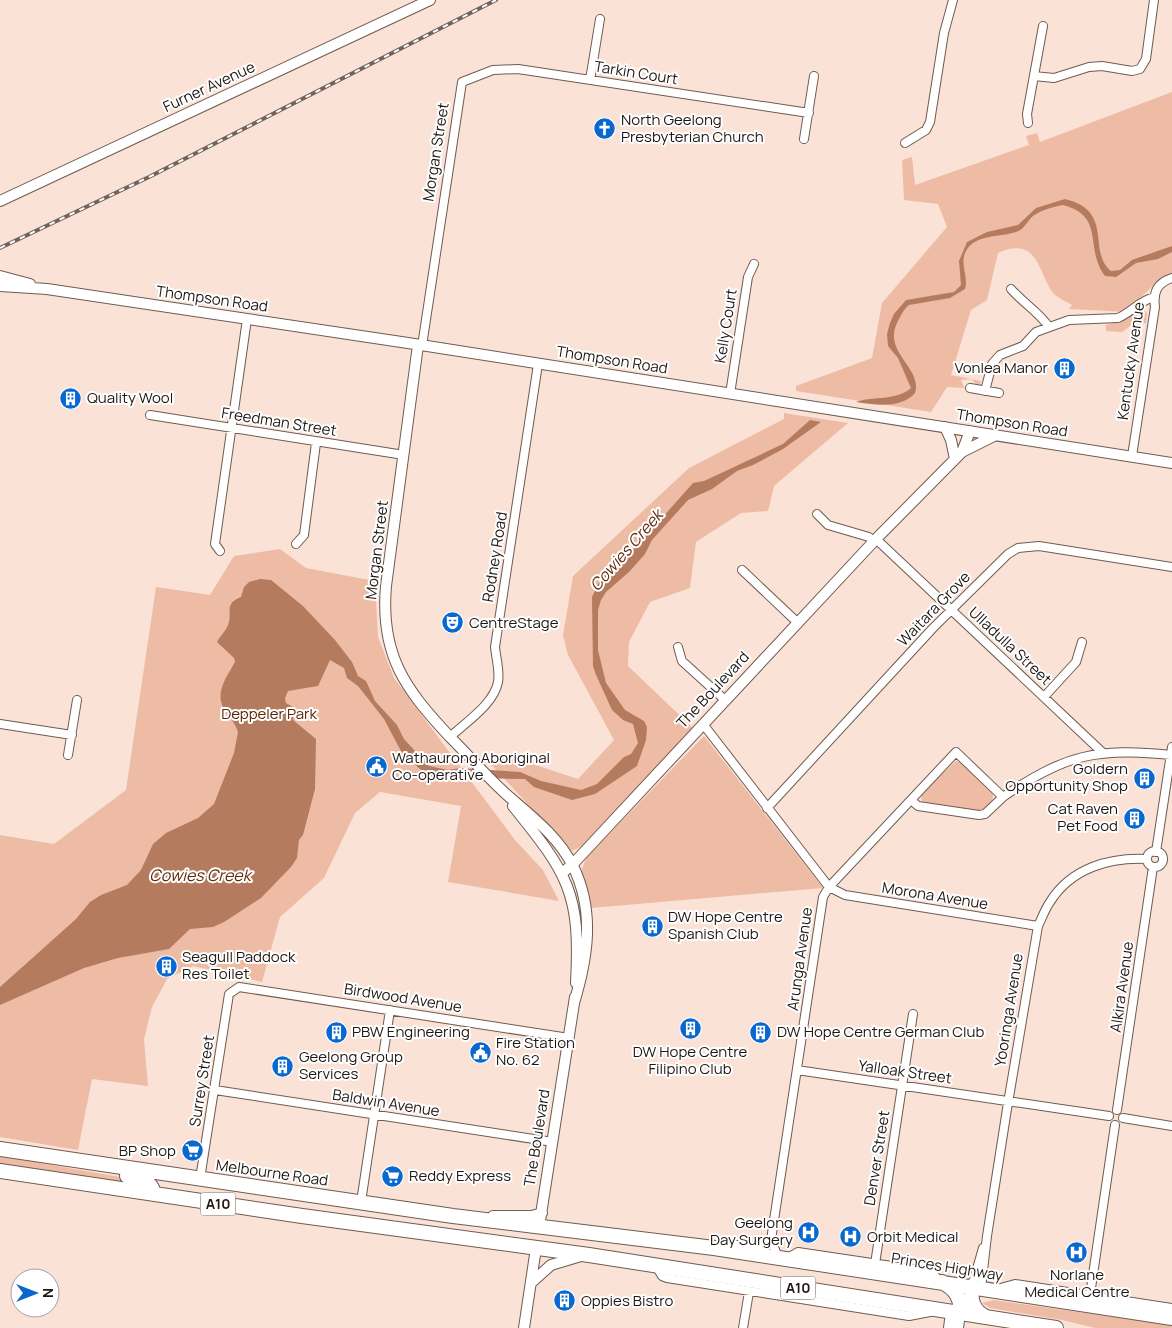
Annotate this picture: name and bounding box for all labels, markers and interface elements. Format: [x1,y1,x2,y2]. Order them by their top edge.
street label: Furner Avenue [159,56,258,117]
street label: Tarkin Court [593,56,679,89]
street label: Morgan Street [417,101,454,203]
place label: North Geelong Presbyterian Church [621,109,764,147]
church icon: North Geelong Presbyterian Church [593,117,617,141]
street label: Thompson Road [155,280,269,317]
street label: Kelly Court [709,287,742,365]
street label: Kentucky Avenue [1112,300,1149,421]
street label: Thompson Road [555,340,669,379]
building icon: Vonlea Manor [1052,356,1076,380]
place label: Vonlea Manor [955,357,1049,378]
building icon: Quality Wool [59,386,83,410]
place label: Quality Wool [87,387,173,408]
street label: Freedman Street [220,402,338,441]
street label: Thompson Road [955,403,1069,442]
street label: Morgan Street [360,499,393,601]
water label: Cowies Creek [584,503,669,595]
street label: Rodney Road [477,510,512,604]
street label: Waitara Grove [893,566,975,651]
street label: Ulladulla Street [964,602,1056,689]
theatre icon: CentreStage [441,611,465,635]
place label: CentreStage [469,612,559,633]
street label: The Boulevard [671,647,754,733]
park label: Deppeler Park [221,703,317,724]
place label: Wathaurong Aboriginal Co-operative [392,747,550,785]
public building icon: Wathaurong Aboriginal Co-operative [364,755,388,779]
place label: Goldern Opportunity Shop [1005,758,1128,796]
building icon: Goldern Opportunity Shop [1132,766,1156,790]
place label: Cat Raven Pet Food [1048,798,1118,836]
building icon: Cat Raven Pet Food [1122,806,1146,830]
water label: Cowies Creek [149,864,253,886]
street label: Morona Avenue [880,877,990,914]
place label: DW Hope Centre Spanish Club [668,906,783,944]
street label: Arunga Avenue [782,906,817,1012]
building icon: DW Hope Centre Spanish Club [640,914,664,938]
street label: Alkira Avenue [1105,940,1138,1034]
place label: Seagull Paddock Res Toilet [182,946,296,984]
street label: Yooringa Avenue [989,952,1028,1068]
building icon: Seagull Paddock Res Toilet [154,954,178,978]
street label: Birdwood Avenue [343,978,464,1017]
building icon: DW Hope Centre Filipino Club [678,1017,702,1041]
building icon: PBW Engineering [324,1020,348,1044]
building icon: DW Hope Centre German Club [749,1020,773,1044]
place label: PBW Engineering [352,1021,470,1042]
place label: DW Hope Centre German Club [777,1021,985,1042]
place label: Fire Station No. 62 [496,1032,575,1070]
street label: Surrey Street [184,1034,219,1128]
public building icon: Fire Station No. 62 [468,1040,492,1064]
place label: DW Hope Centre Filipino Club [633,1041,748,1079]
place label: Geelong Group Services [299,1046,403,1084]
building icon: Geelong Group Services [271,1054,295,1078]
street label: Yalloak Street [857,1055,953,1088]
street label: Baldwin Avenue [331,1084,441,1121]
street label: The Boulevard [518,1088,555,1188]
street label: Denver Street [859,1109,894,1207]
supermarket icon: BP Shop [180,1139,204,1163]
place label: BP Shop [119,1140,176,1161]
street label: Melbourne Road [215,1154,330,1191]
supermarket icon: Reddy Express [381,1164,405,1188]
place label: Reddy Express [409,1165,511,1186]
road number: A10 [200,1192,236,1216]
place label: Geelong Day Surgery [710,1212,793,1250]
hospital icon: Geelong Day Surgery [797,1220,821,1244]
hospital icon: Orbit Medical [839,1225,863,1249]
place label: Orbit Medical [867,1226,959,1247]
hospital icon: Norlane Medical Centre [1065,1240,1089,1264]
street label: Princes Highway [890,1247,1005,1286]
place label: Norlane Medical Centre [1024,1264,1130,1302]
north arrow [10,1268,60,1318]
road number: A10 [780,1276,816,1300]
text: N [39,1288,58,1298]
building icon: Oppies Bistro [553,1289,577,1313]
place label: Oppies Bistro [581,1290,674,1311]

